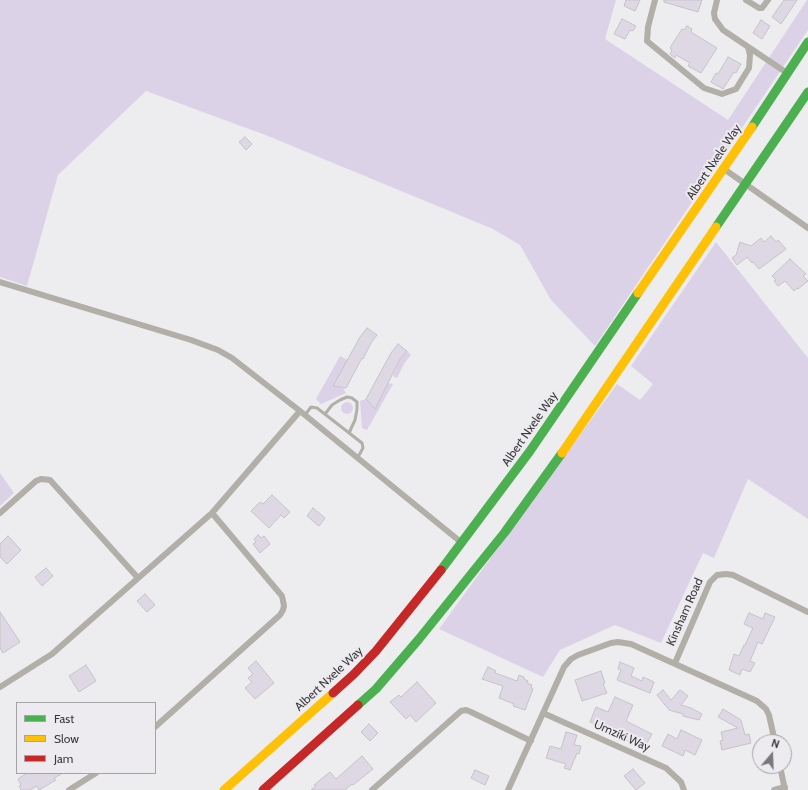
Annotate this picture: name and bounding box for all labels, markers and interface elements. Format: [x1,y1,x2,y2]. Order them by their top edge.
street label: Albert Nxele Way [684,122,744,202]
street label: Albert Nxele Way [499,389,561,469]
street label: Kinsham Road [664,576,706,648]
street label: Albert Nxele Way [292,644,366,714]
legend [16,702,156,774]
text: Fast [54,711,74,726]
street label: Umziki Way [592,717,652,755]
text: Slow [54,731,79,746]
north arrow [752,734,792,774]
text: N [770,736,782,751]
text: Jam [54,751,73,766]

